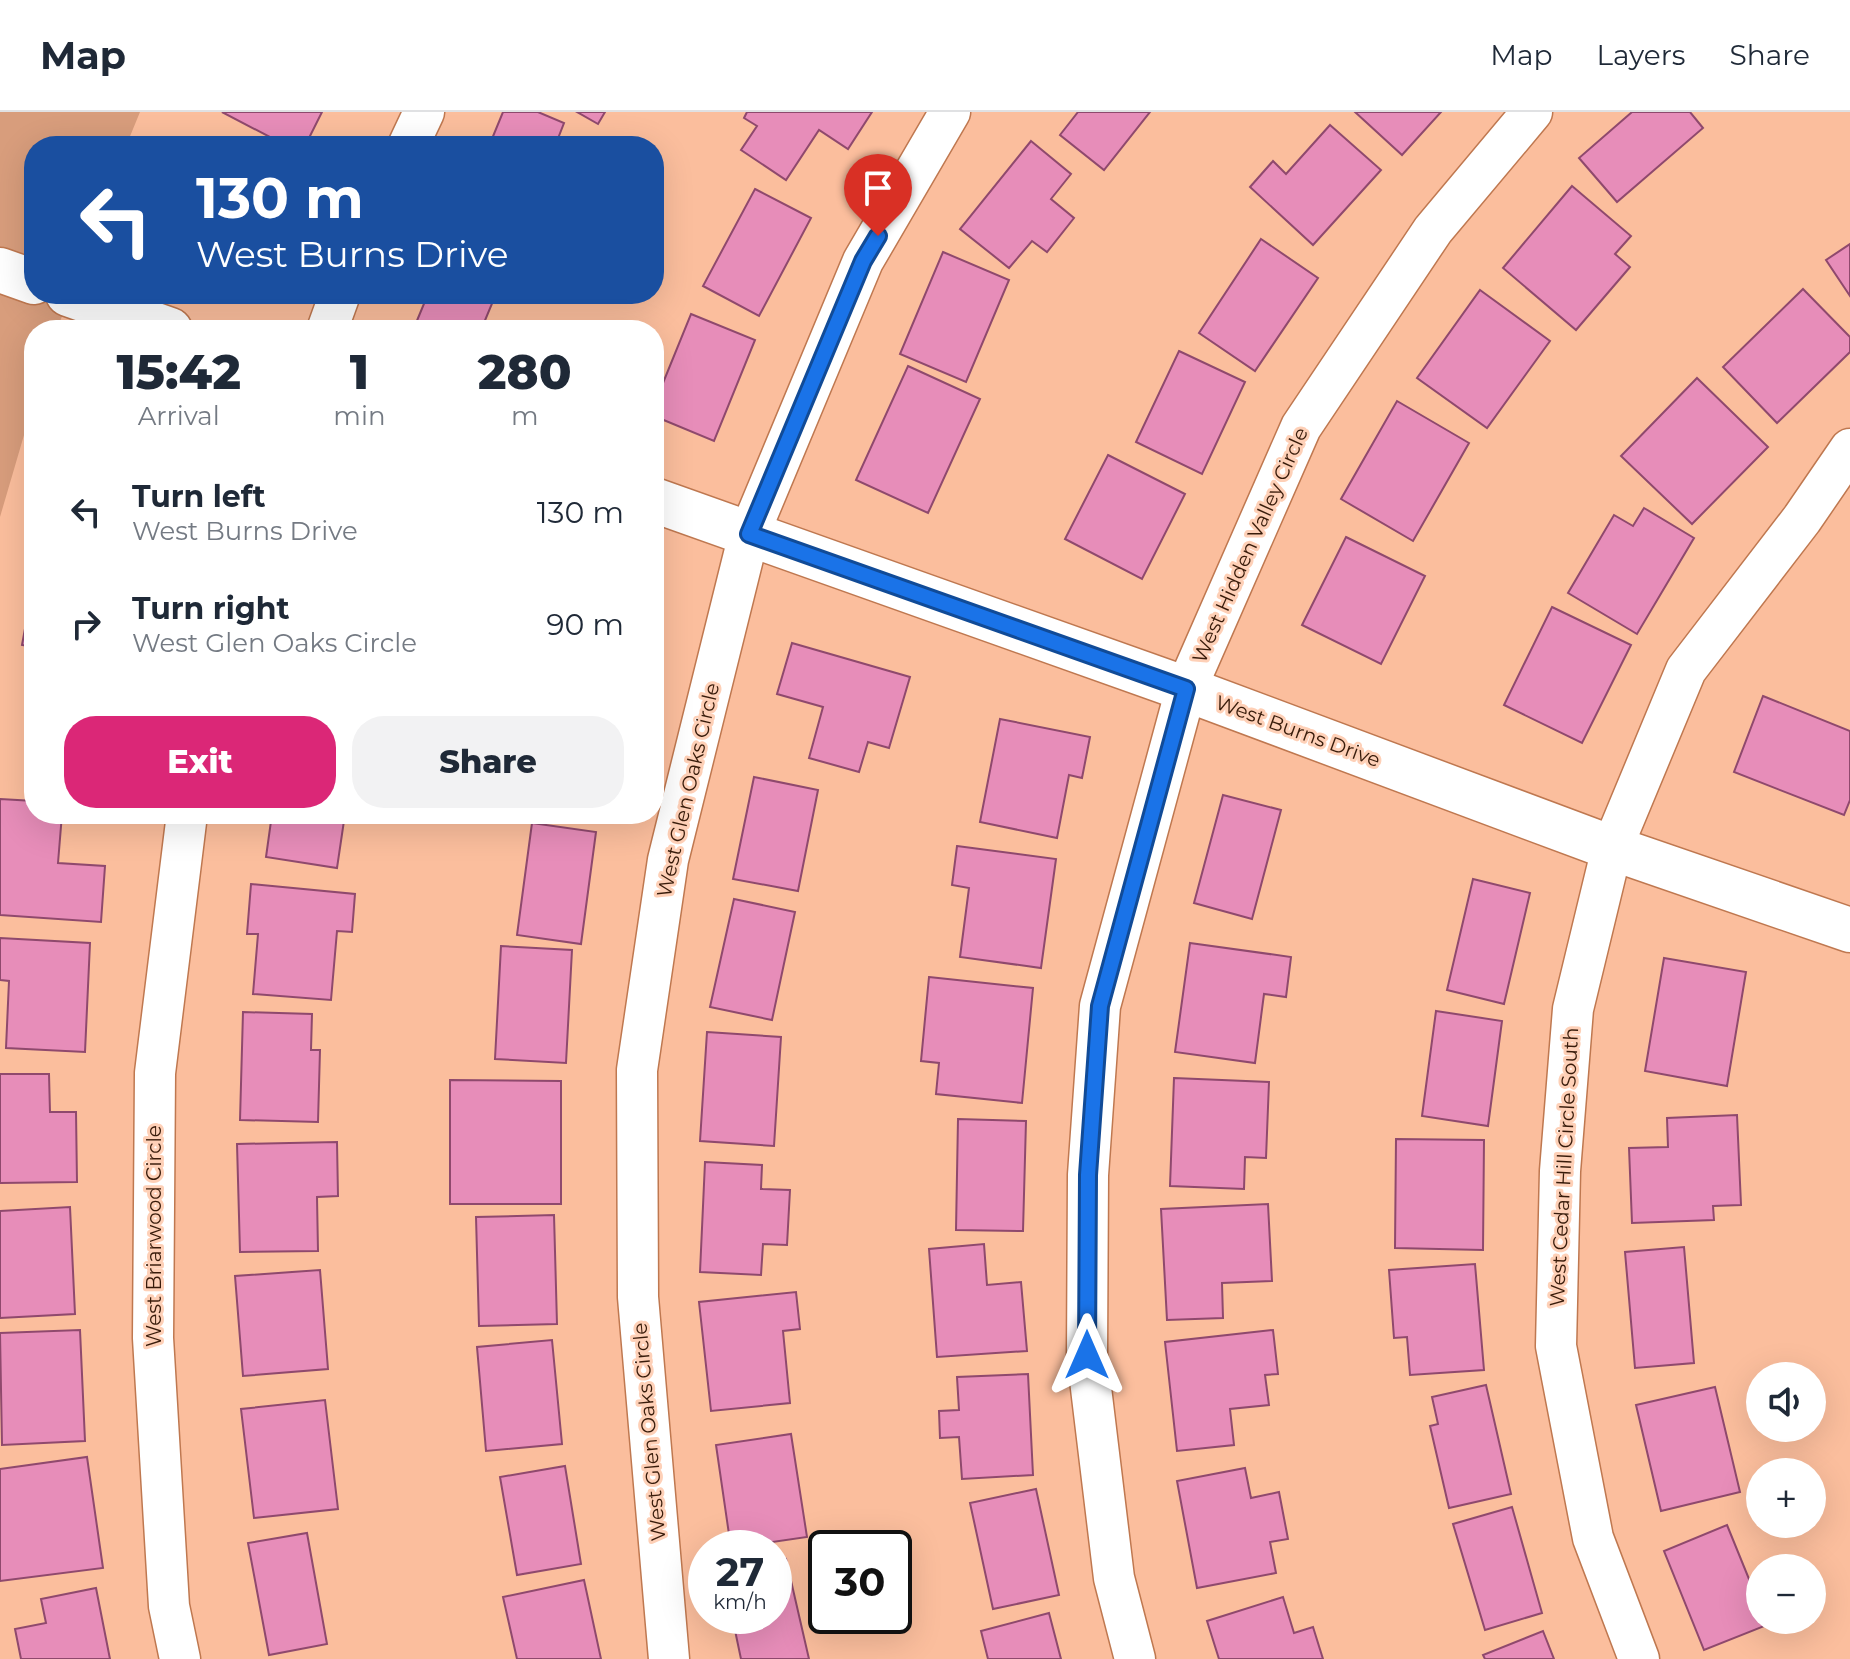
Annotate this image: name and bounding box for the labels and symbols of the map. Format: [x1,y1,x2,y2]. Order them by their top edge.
pin [844,154,912,236]
street label: West Hidden Valley Circle [1187,424,1313,666]
street label: West Glen Oaks Circle [652,681,724,899]
street label: West Burns Drive [1212,690,1384,772]
street label: West Cedar Hill Circle South [1545,1027,1583,1307]
street label: West Briarwood Circle [142,1125,166,1347]
position arrow [1045,1313,1129,1397]
street label: West Glen Oaks Circle [627,1322,671,1542]
speed limit sign: 30 [808,1530,912,1634]

